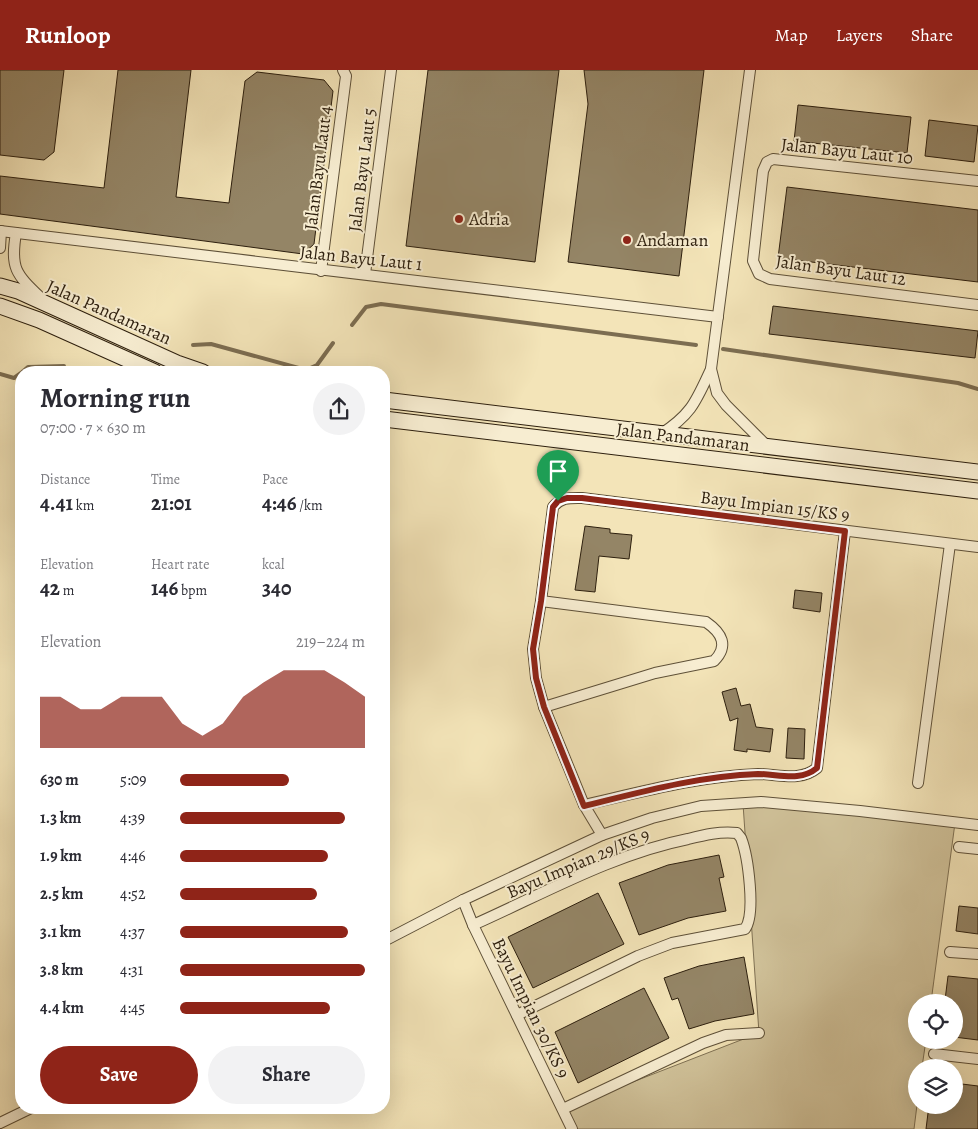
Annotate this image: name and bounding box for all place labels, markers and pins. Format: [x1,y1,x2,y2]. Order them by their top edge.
place label: Adria [468,207,510,231]
marker: Adria [453,213,465,225]
place label: Andaman [636,228,708,252]
marker: Andaman [621,234,633,246]
pin [537,450,579,501]

